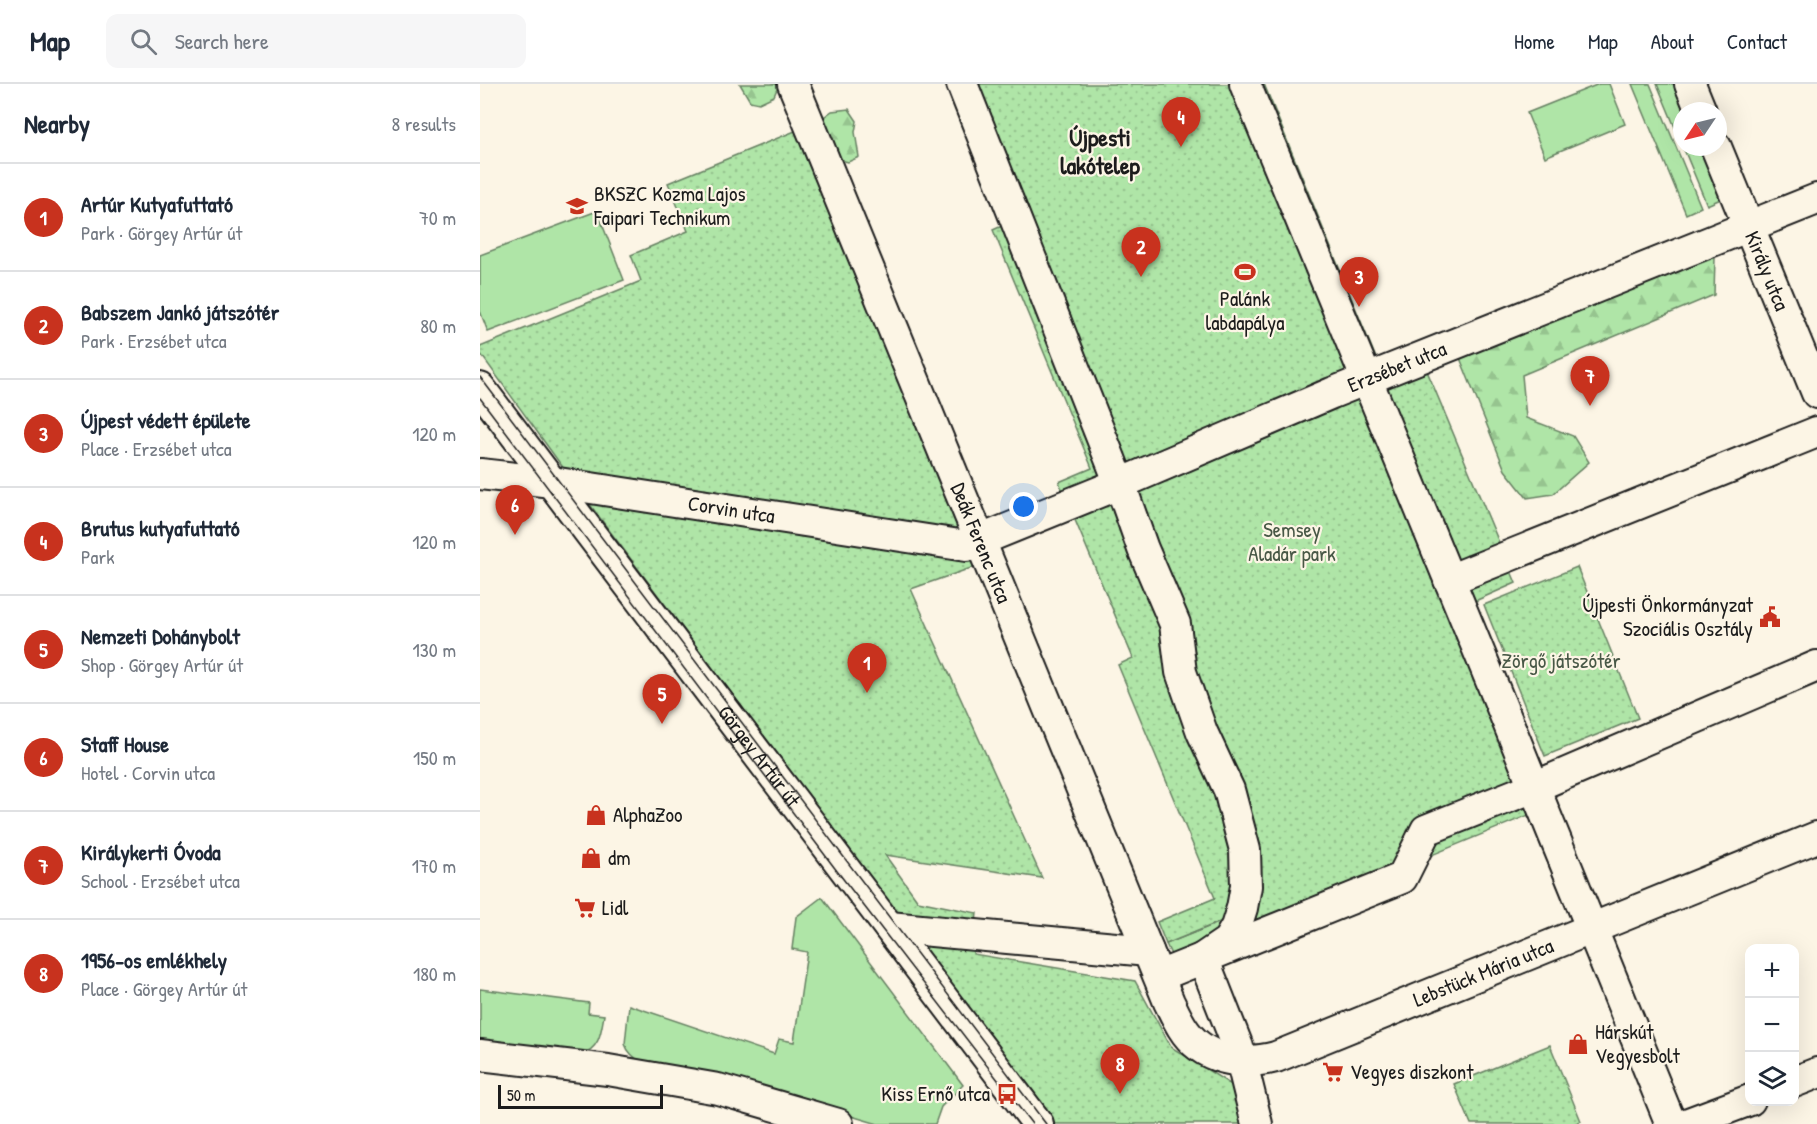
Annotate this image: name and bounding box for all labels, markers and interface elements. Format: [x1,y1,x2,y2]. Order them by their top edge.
search box [106,14,526,68]
text: Map [30,22,70,60]
icon: search [127,25,160,58]
text: Search here [175,26,269,56]
text: Home [1514,27,1555,56]
text: Map [1588,27,1618,56]
text: About [1651,27,1694,56]
text: Contact [1727,27,1787,56]
pin: 4 [1162,98,1200,147]
north arrow [1673,102,1727,156]
text: Nearby [24,106,90,141]
text: 8 results [391,110,456,137]
district label: Újpesti lakótelep [1060,121,1140,182]
place label: BKSZC Kozma Lajos Faipari Technikum [593,179,746,232]
text: Artúr Kutyafuttató [81,189,233,219]
school or university icon: BKSZC Kozma Lajos Faipari Technikum [565,194,589,218]
text: 1 [40,204,47,231]
text: 70 m [419,204,456,231]
text: Park · Görgey Artúr út [81,219,242,246]
street label: Király utca [1738,227,1797,315]
pin: 2 [1122,228,1160,277]
pin: 3 [1340,258,1378,307]
sports icon: Palánk labdapálya [1233,260,1257,284]
place label: Palánk labdapálya [1206,284,1284,337]
text: Babszem Jankó játszótér [81,297,279,327]
text: 2 [39,312,48,339]
text: 80 m [420,312,456,339]
text: Park · Erzsébet utca [81,327,227,354]
street label: Erzsébet utca [1343,334,1450,399]
pin: 7 [1570,356,1610,406]
text: Újpest védett épülete [81,405,251,435]
text: 3 [39,420,48,447]
text: 120 m [412,420,456,447]
text: Place · Erzsébet utca [81,435,232,462]
street label: Deák Ferenc utca [944,478,1019,607]
pin: 6 [495,486,534,535]
street label: Corvin utca [686,488,777,530]
your location [1009,492,1038,521]
text: Brutus kutyafuttató [81,513,240,543]
park label: Semsey Aladár park [1248,515,1336,568]
text: 4 [40,528,47,555]
text: 120 m [412,528,456,555]
text: Park [81,543,114,570]
place label: Újpesti Önkormányzat Szociális Osztály [1583,590,1754,643]
public building icon: Újpesti Önkormányzat Szociális Osztály [1758,605,1782,629]
text: Nemzeti Dohánybolt [81,621,240,651]
text: 5 [39,636,48,663]
text: 130 m [413,636,456,663]
pin: 1 [848,644,886,693]
park label: Zörgő játszótér [1501,646,1621,675]
text: Shop · Görgey Artúr út [81,651,243,678]
pin: 5 [642,674,681,724]
street label: Görgey Artúr út [712,699,808,813]
text: Staff House [81,729,169,759]
text: 6 [40,744,47,771]
text: 150 m [413,744,456,771]
text: Hotel · Corvin utca [81,759,215,786]
place label: AlphaZoo [613,800,682,829]
shop icon: AlphaZoo [584,803,608,827]
text: Királykerti Óvoda [81,837,221,867]
place label: dm [608,843,630,872]
shop icon: dm [579,846,603,870]
text: 7 [39,852,48,879]
text: 170 m [412,852,456,879]
text: School · Erzsébet utca [81,867,240,894]
place label: Lidl [602,893,629,922]
supermarket icon: Lidl [573,896,597,920]
street label: Lebstück Mária utca [1409,931,1558,1014]
map controls [1745,944,1799,1106]
button: + [1745,944,1799,998]
text: 1956-os emlékhely [81,945,227,975]
text: 8 [39,960,48,987]
text: 180 m [413,960,456,987]
text: Place · Görgey Artúr út [81,975,248,1002]
button: − [1745,998,1799,1052]
place label: Hárskút Vegyesbolt [1595,1017,1681,1070]
shop icon: Hárskút Vegyesbolt [1566,1032,1590,1056]
pin: 8 [1100,1044,1140,1094]
button: layers [1745,1052,1799,1106]
place label: Vegyes diszkont [1350,1057,1474,1086]
supermarket icon: Vegyes diszkont [1321,1060,1345,1084]
place label: Kiss Ernő utca [881,1079,990,1108]
scale bar [498,1082,663,1110]
bus stop icon: Kiss Ernő utca [995,1082,1019,1106]
text: 50 m [507,1084,536,1106]

